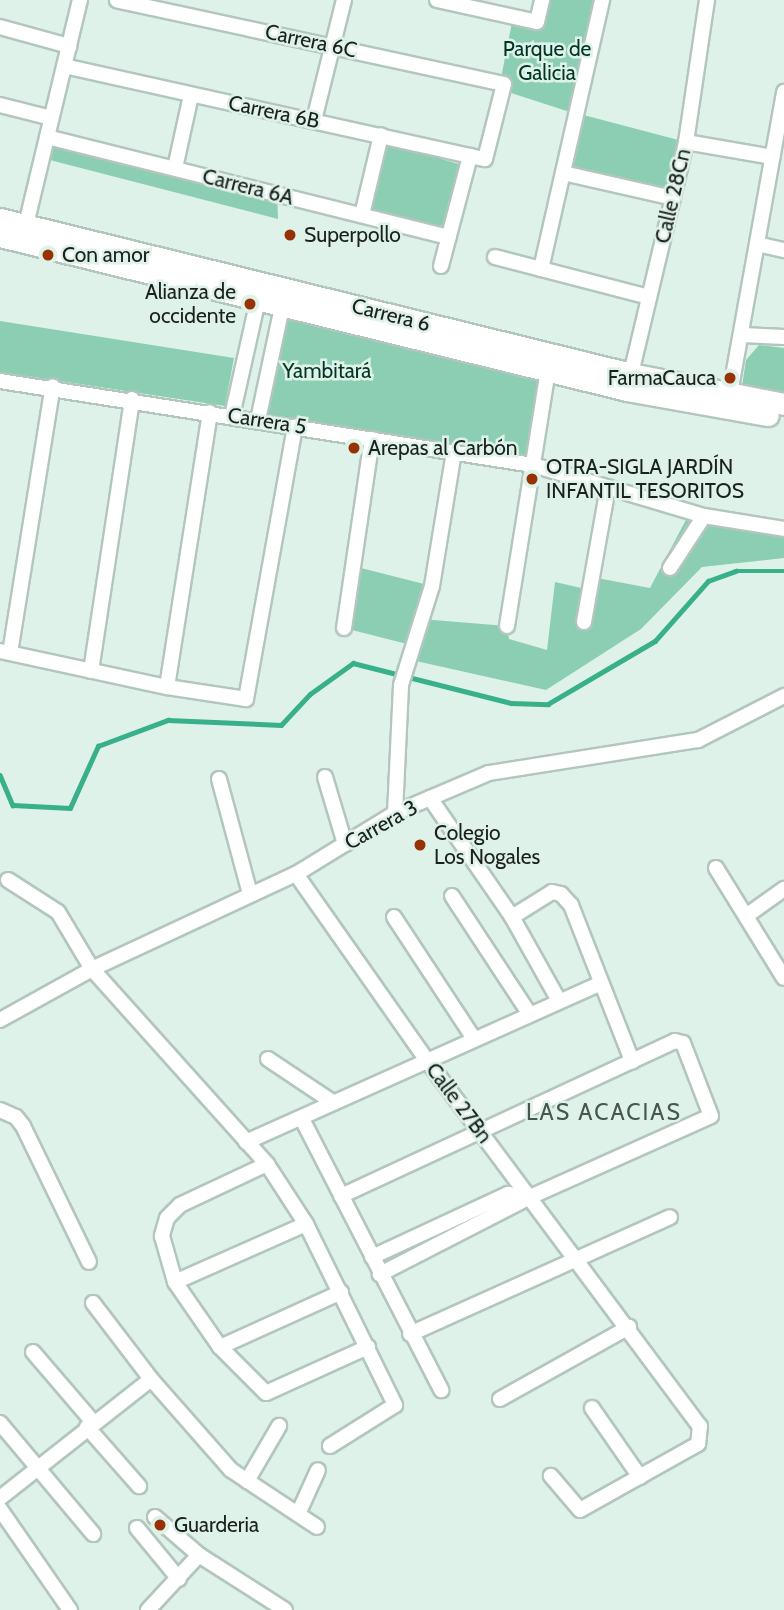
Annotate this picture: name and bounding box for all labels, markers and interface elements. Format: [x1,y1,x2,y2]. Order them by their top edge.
street label: Carrera 6C [263,19,359,63]
park label: Parque de Galicia [503,36,591,86]
street label: Carrera 6B [226,90,322,134]
street label: Calle 28Cn [650,146,696,246]
street label: Carrera 6A [200,164,296,210]
place label: Superpollo [304,222,401,248]
marker: Superpollo [282,227,298,243]
place label: Con amor [62,242,149,268]
marker: Con amor [40,247,56,263]
place label: Alianza de occidente [145,279,236,329]
street label: Carrera 6 [349,293,433,337]
marker: Alianza de occidente [242,296,258,312]
park label: Yambitará [283,358,371,384]
place label: FarmaCauca [608,365,716,391]
marker: FarmaCauca [722,370,738,386]
street label: Carrera 5 [226,402,308,440]
place label: Arepas al Carbón [368,435,518,461]
marker: Arepas al Carbón [346,440,362,456]
place label: OTRA-SIGLA JARDÍN INFANTIL TESORITOS [546,454,744,504]
marker: OTRA-SIGLA JARDÍN INFANTIL TESORITOS [524,471,540,487]
street label: Carrera 3 [340,795,422,855]
place label: Colegio Los Nogales [434,820,540,870]
marker: Colegio Los Nogales [412,837,428,853]
street label: Calle 27Bn [421,1058,497,1148]
district label: LAS ACACIAS [527,1098,681,1126]
place label: Guarderia [174,1512,259,1538]
marker: Guarderia [152,1517,168,1533]

